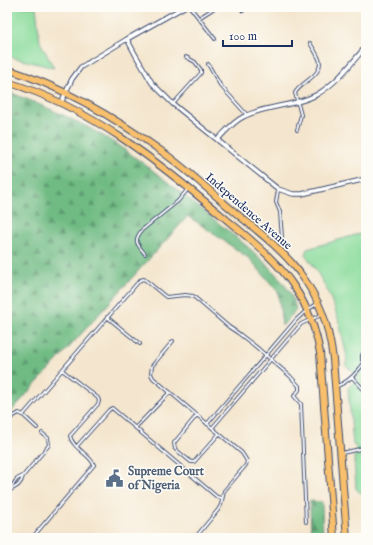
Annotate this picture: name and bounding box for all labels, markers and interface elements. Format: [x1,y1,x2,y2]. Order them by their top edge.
scale bar [223,22,292,48]
text: 100 m [229,29,257,44]
street label: Independence Avenue [202,170,296,254]
place label: Supreme Court of Nigeria [128,464,205,494]
public building icon: Supreme Court of Nigeria [105,468,125,488]

